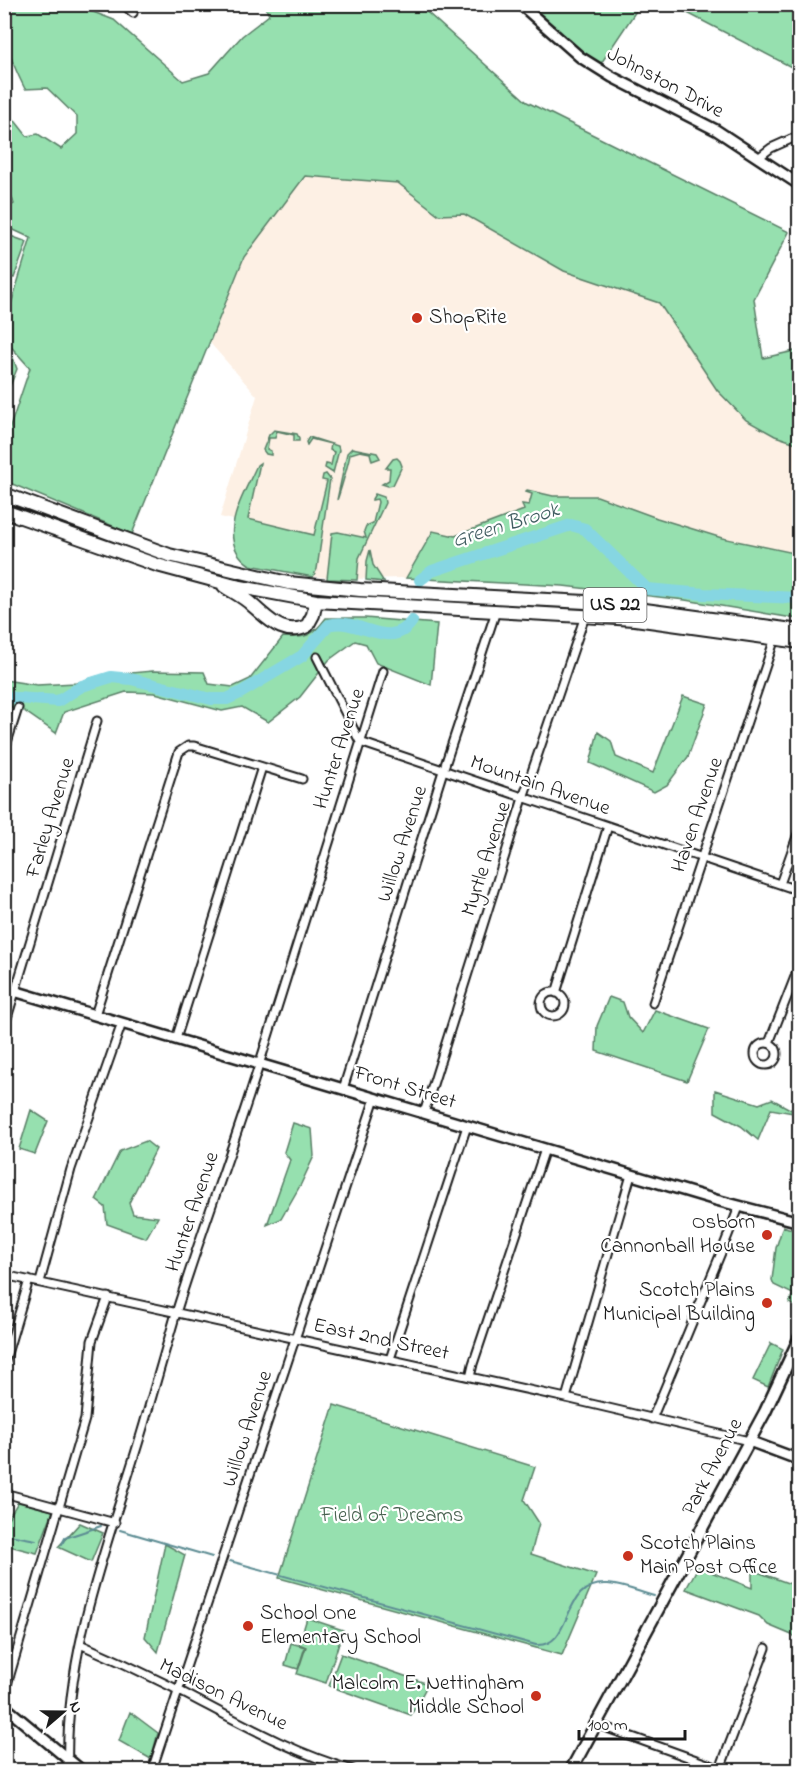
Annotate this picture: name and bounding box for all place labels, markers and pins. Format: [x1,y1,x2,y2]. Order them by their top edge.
place label: ShopRite [429,303,507,333]
marker: ShopRite [410,311,424,325]
place label: Osborn Cannonball House [600,1208,756,1262]
marker: Osborn Cannonball House [760,1228,774,1242]
place label: Scotch Plains Municipal Building [603,1276,755,1332]
marker: Scotch Plains Municipal Building [760,1296,774,1310]
place label: Scotch Plains Main Post Office [640,1529,778,1583]
marker: Scotch Plains Main Post Office [621,1549,635,1563]
place label: School One Elementary School [260,1599,421,1655]
marker: School One Elementary School [241,1619,255,1633]
place label: Malcolm E. Nettingham Middle School [331,1669,524,1723]
marker: Malcolm E. Nettingham Middle School [529,1689,543,1703]

